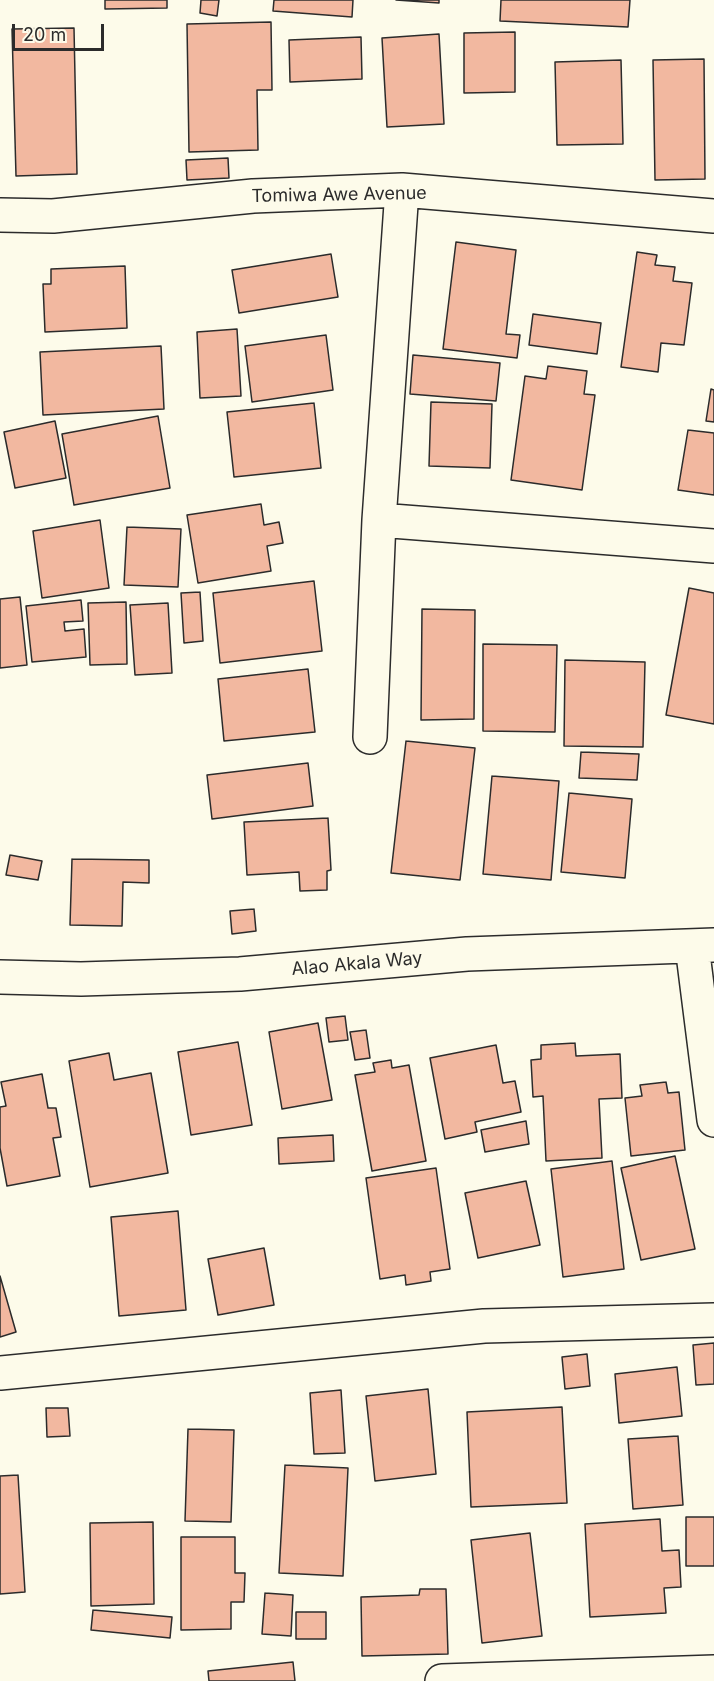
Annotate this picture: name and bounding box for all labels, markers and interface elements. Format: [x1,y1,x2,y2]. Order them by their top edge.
scale bar [15,12,106,50]
text: 20 m [23,24,66,45]
street label: Tomiwa Awe Avenue [251,183,427,207]
street label: Alao Akala Way [291,948,423,980]

